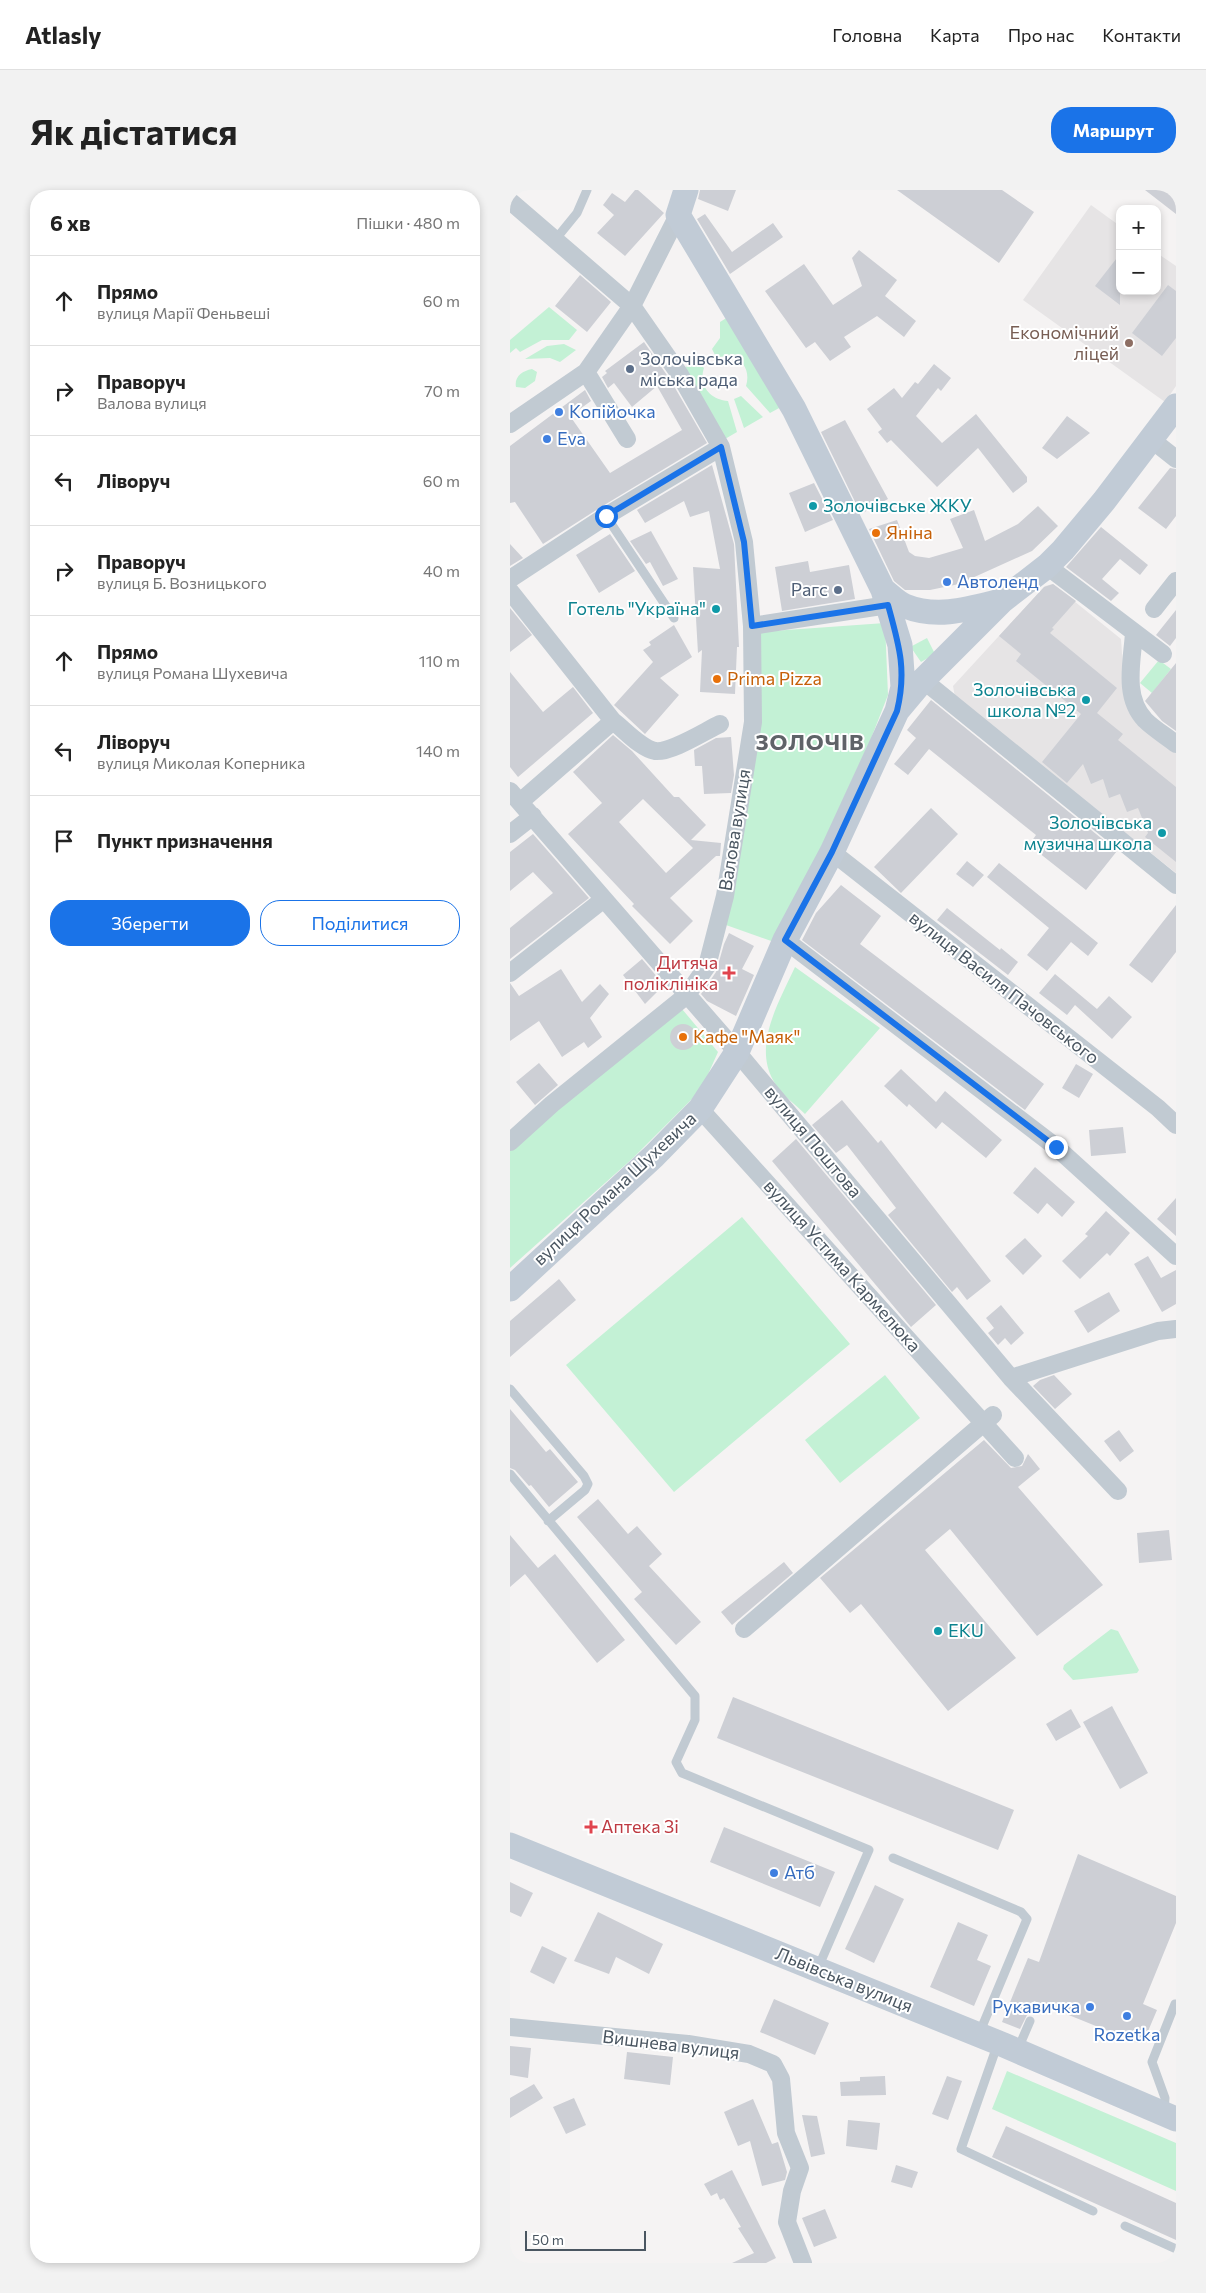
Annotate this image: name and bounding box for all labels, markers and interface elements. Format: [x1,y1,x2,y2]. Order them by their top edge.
text: Atlasly [25,20,102,49]
text: Головна [832,24,902,46]
text: Карта [930,24,980,46]
text: Про нас [1008,24,1074,46]
text: Контакти [1102,24,1181,46]
button: Маршрут [1051,107,1176,153]
text: Як дістатися [30,109,238,152]
map controls [1116,205,1161,295]
button: + [1116,205,1161,250]
text: 6 хв [50,210,90,235]
text: Пішки · 480 m [356,213,460,232]
button: − [1116,250,1161,295]
text: Прямо [97,280,158,303]
icon: ahead [50,287,78,315]
text: 60 m [423,291,460,310]
text: вулиця Марії Феньвеші [97,303,270,322]
place label: Економічний ліцей [1009,321,1119,364]
marker: Економічний ліцей [1123,337,1135,349]
place label: Золочівська міська рада [640,347,743,390]
marker: Золочівська міська рада [624,363,636,375]
text: Праворуч [97,370,186,393]
icon: right [50,377,78,405]
text: 70 m [424,381,460,400]
text: Валова вулиця [97,393,207,412]
place label: Копійочка [569,400,656,422]
marker: Копійочка [553,406,565,418]
place label: Eva [557,427,586,449]
marker: Eva [541,433,553,445]
icon: left [50,467,78,495]
text: Ліворуч [97,469,170,492]
text: 60 m [423,471,460,490]
place label: Золочівське ЖКУ [823,494,972,516]
marker: Золочівське ЖКУ [807,500,819,512]
route start [595,505,618,528]
place label: Яніна [886,521,933,543]
marker: Яніна [870,527,882,539]
text: Праворуч [97,550,186,573]
icon: right [50,557,78,585]
text: 40 m [423,561,460,580]
place label: Автоленд [957,570,1039,592]
text: вулиця Б. Возницького [97,573,267,592]
marker: Автоленд [941,576,953,588]
place label: Рагс [791,578,828,600]
marker: Рагс [832,584,844,596]
place label: Готель "Україна" [568,597,706,619]
marker: Готель "Україна" [710,603,722,615]
text: Прямо [97,640,158,663]
icon: ahead [50,647,78,675]
text: 110 m [419,651,460,670]
text: вулиця Романа Шухевича [97,663,288,682]
place label: Prima Pizza [727,667,822,689]
marker: Prima Pizza [711,673,723,685]
place label: Золочівська школа №2 [973,678,1076,721]
marker: Золочівська школа №2 [1080,694,1092,706]
district label: ЗОЛОЧІВ [755,728,865,755]
text: Ліворуч [97,730,170,753]
icon: left [50,737,78,765]
text: 140 m [416,741,460,760]
text: вулиця Миколая Коперника [97,753,305,772]
street label: Валова вулиця [714,767,755,892]
place label: Золочівська музична школа [1024,811,1152,854]
icon: arrive [50,827,78,855]
marker: Золочівська музична школа [1156,827,1168,839]
text: Пункт призначення [97,829,273,852]
button: Зберегти [50,900,250,946]
button: Поділитися [260,900,460,946]
street label: вулиця Василя Пачовського [905,906,1104,1068]
place label: Дитяча поліклініка [624,951,718,994]
marker: Дитяча поліклініка [722,966,736,980]
place label: Кафе "Маяк" [693,1025,800,1047]
marker: Кафе "Маяк" [677,1031,689,1043]
street label: вулиця Поштова [761,1081,867,1202]
street label: вулиця Романа Шухевича [528,1107,700,1270]
route end [1045,1136,1068,1159]
street label: вулиця Устима Кармелюка [759,1175,926,1356]
place label: EKU [948,1619,984,1641]
marker: EKU [932,1625,944,1637]
place label: Аптека 3і [601,1815,679,1837]
marker: Аптека 3і [585,1821,597,1833]
place label: Атб [784,1861,815,1883]
marker: Атб [768,1867,780,1879]
street label: Львівська вулиця [773,1942,916,2017]
place label: Рукавичка [992,1995,1080,2017]
marker: Рукавичка [1084,2001,1096,2013]
marker: Rozetka [1121,2010,1133,2022]
place label: Rozetka [1093,2023,1161,2045]
street label: Вишнева вулиця [601,2025,741,2063]
scale bar [525,2228,646,2251]
text: 50 m [532,2231,564,2248]

